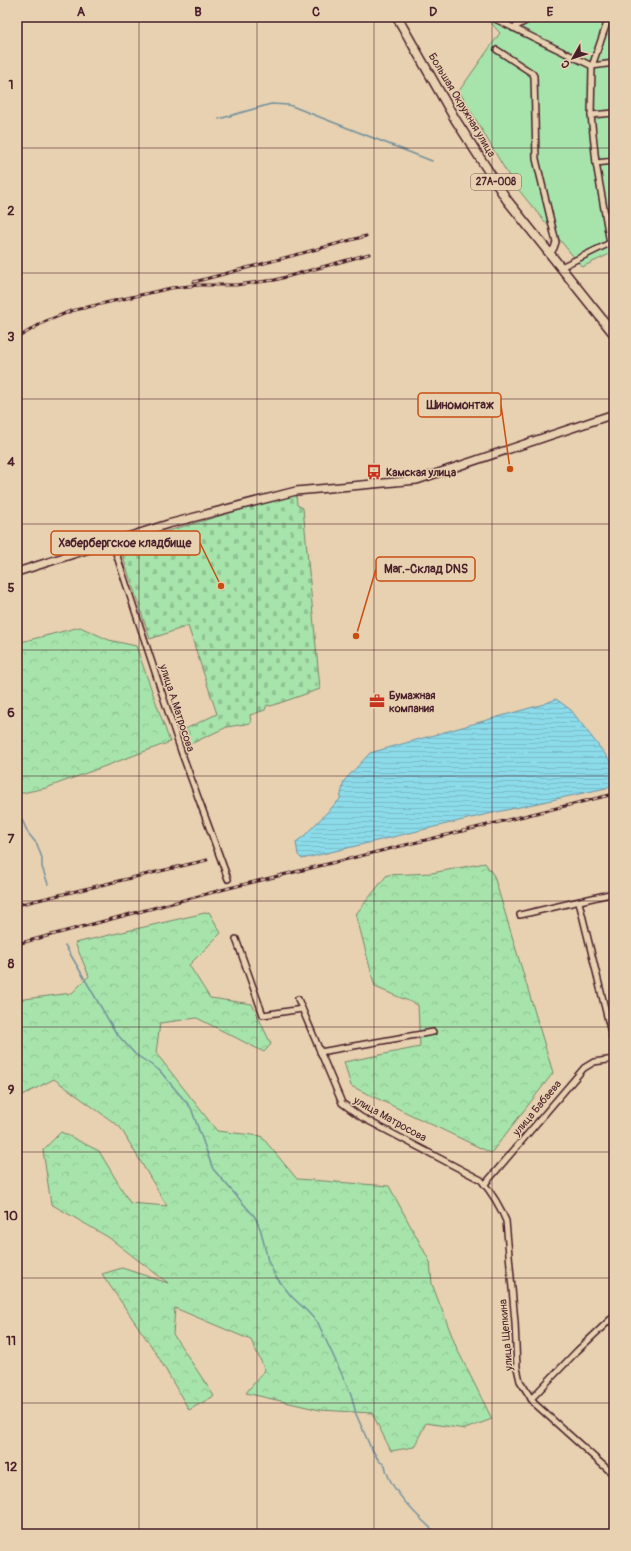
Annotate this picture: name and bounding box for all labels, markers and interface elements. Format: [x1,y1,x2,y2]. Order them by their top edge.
text: A [77,4,86,20]
text: B [194,4,202,20]
text: C [312,4,320,20]
text: D [429,4,437,20]
text: E [547,4,554,20]
north arrow [553,38,593,78]
street label: Большая Окружная улица [426,51,498,159]
text: С [558,57,573,71]
text: 1 [8,77,14,93]
road number: 27А-008 [471,174,521,190]
text: 2 [7,203,15,219]
text: 3 [7,329,15,345]
callout: Шиномонтаж [418,393,501,417]
text: Шиномонтаж [425,398,494,413]
text: 4 [7,454,15,470]
bus stop icon: Камская улица [365,463,383,481]
place label: Камская улица [386,466,456,479]
callout: Хабербергское кладбище [51,531,200,555]
text: Хабербергское кладбище [58,536,193,551]
callout: Маг.-Склад DNS [376,557,475,581]
text: Маг.-Склад DNS [384,562,468,577]
text: 5 [7,580,15,596]
street label: улица А.Матросова [156,662,197,753]
place label: Бумажная компания [389,689,435,715]
office icon: Бумажная компания [368,692,386,710]
text: 6 [7,705,15,721]
text: 7 [8,831,15,847]
text: 8 [8,956,15,972]
street label: улица Бабаева [509,1078,564,1139]
text: 9 [8,1082,15,1098]
street label: улица Матросова [350,1093,429,1144]
text: 10 [4,1208,18,1224]
street label: улица Щепкина [496,1299,516,1372]
text: 11 [6,1333,16,1349]
text: 12 [5,1459,17,1475]

